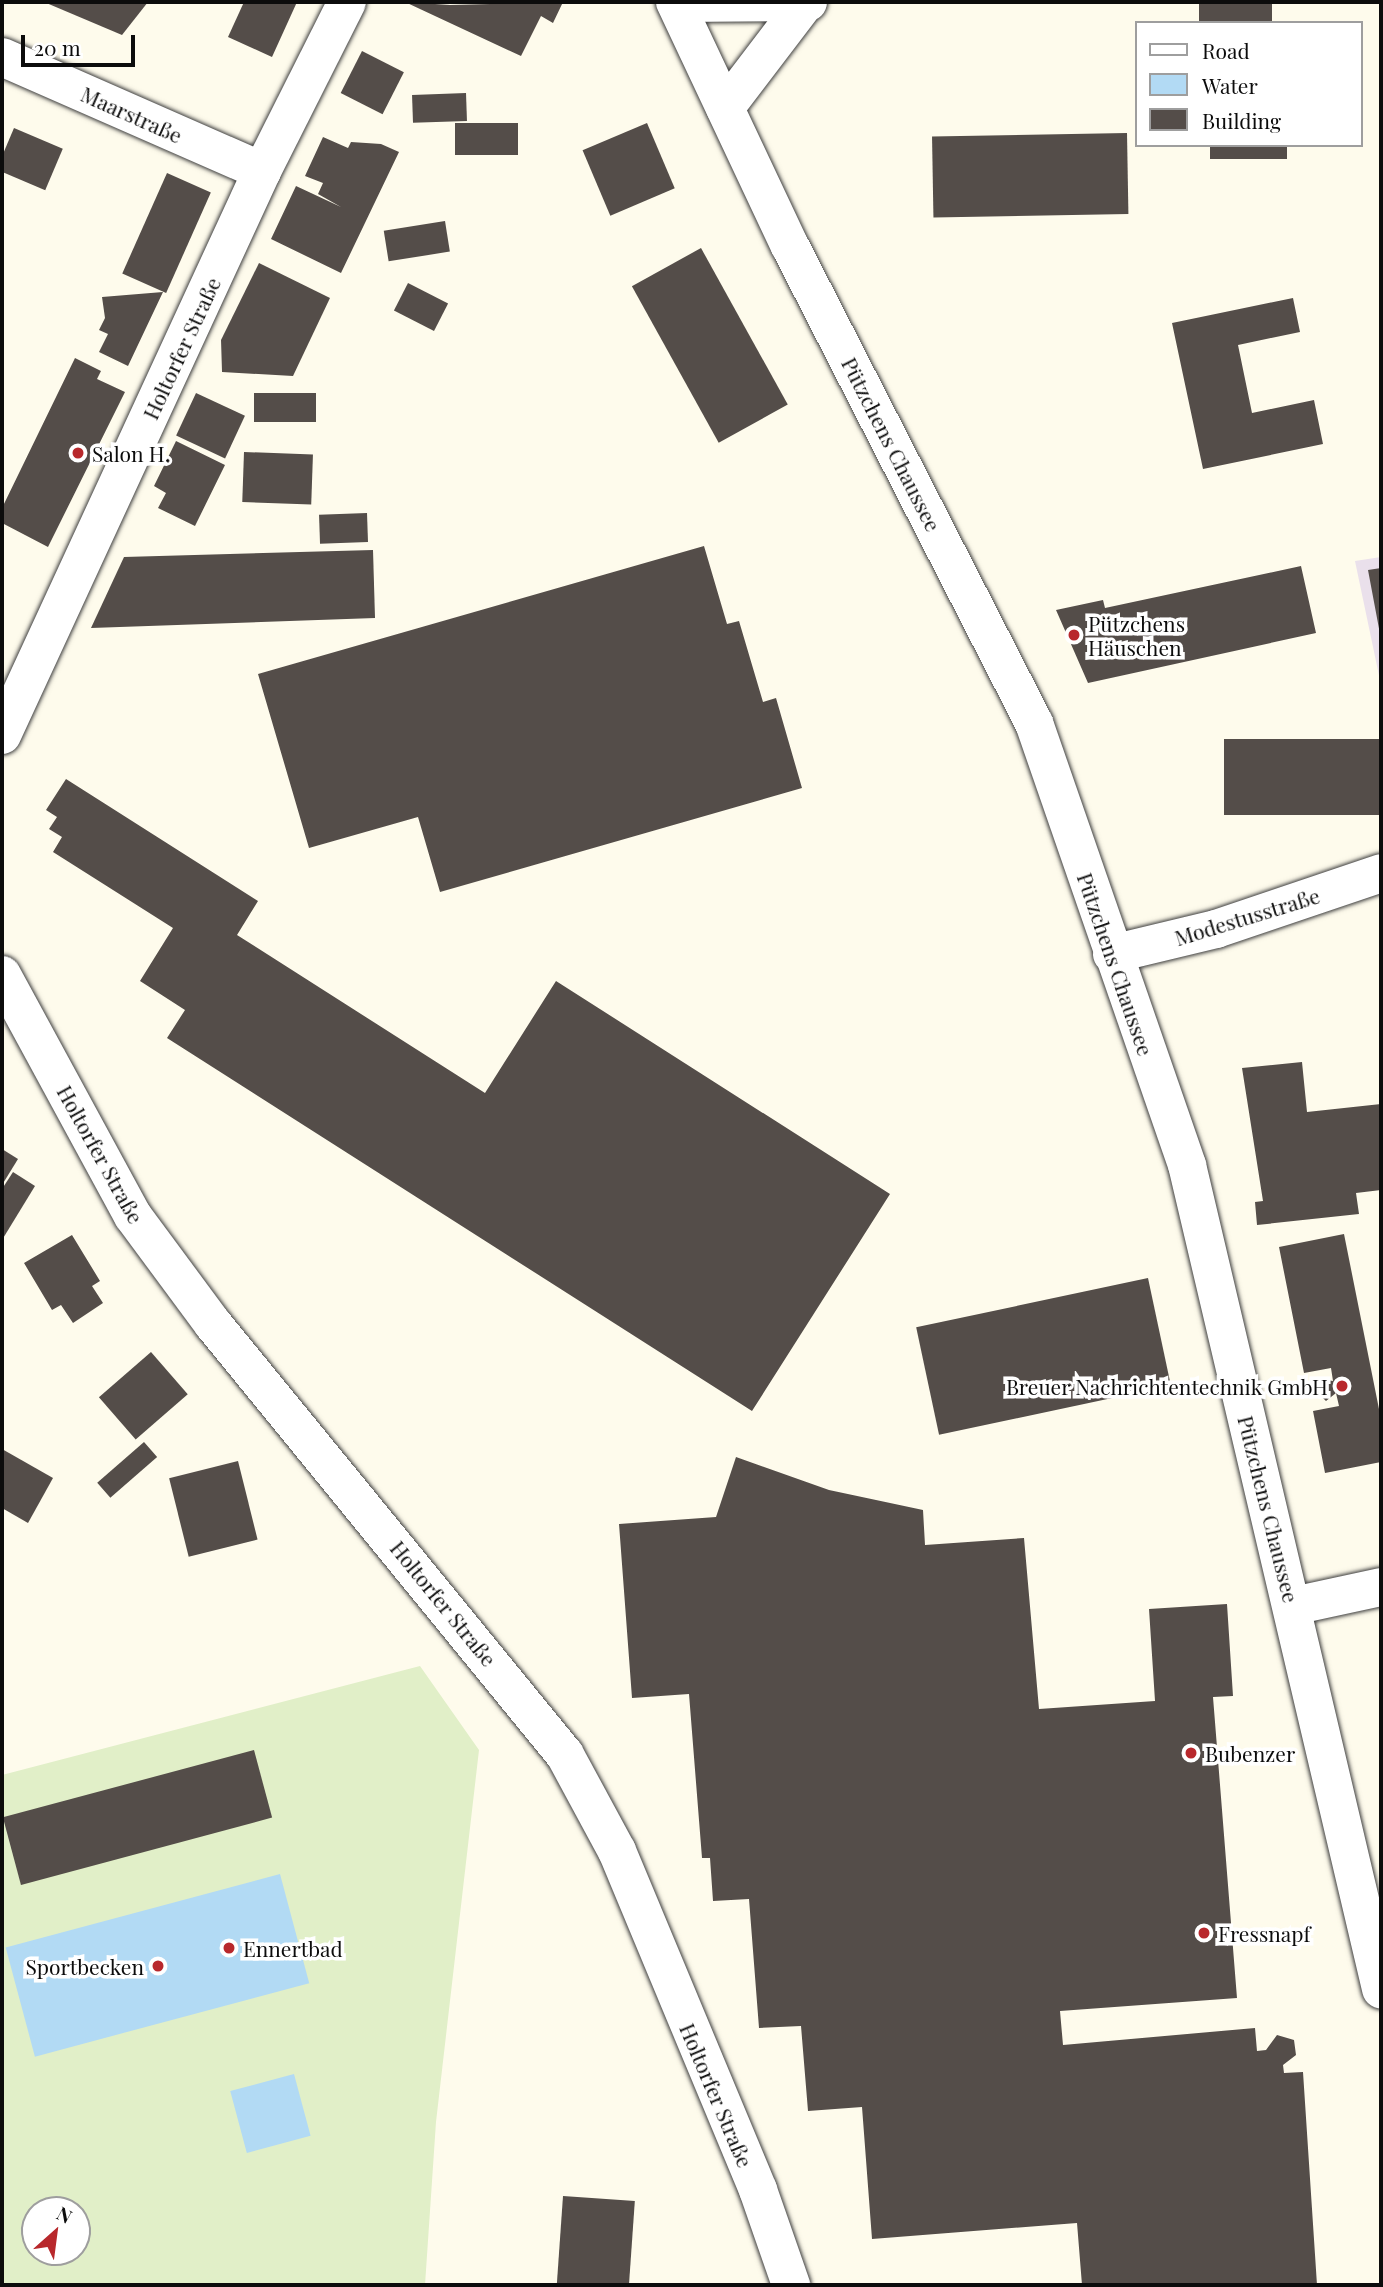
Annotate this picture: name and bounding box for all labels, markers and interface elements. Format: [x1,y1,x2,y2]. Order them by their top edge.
scale bar [24,21,138,65]
legend [1134,21,1362,147]
text: 20 m [34,33,81,61]
text: Road [1202,36,1250,64]
text: Water [1202,71,1258,99]
street label: Maarstraße [78,81,186,147]
text: Building [1202,106,1281,134]
street label: Holtorfer Straße [137,273,225,423]
street label: Pützchens Chaussee [837,353,947,535]
place label: Salon H. [92,440,170,466]
marker: Salon H. [70,445,86,461]
place label: Pützchens Häuschen [1088,610,1185,660]
marker: Pützchens Häuschen [1066,627,1082,643]
street label: Pützchens Chaussee [1073,869,1159,1059]
street label: Modestusstraße [1172,882,1322,950]
street label: Holtorfer Straße [53,1080,149,1228]
place label: Breuer Nachrichtentechnik GmbH [1005,1373,1328,1399]
marker: Breuer Nachrichtentechnik GmbH [1334,1378,1350,1394]
street label: Pützchens Chaussee [1234,1413,1304,1605]
street label: Holtorfer Straße [386,1535,502,1671]
place label: Bubenzer [1205,1740,1295,1766]
marker: Bubenzer [1183,1745,1199,1761]
place label: Fressnapf [1218,1920,1310,1946]
marker: Fressnapf [1196,1925,1212,1941]
place label: Ennertbad [243,1935,343,1961]
marker: Ennertbad [221,1940,237,1956]
place label: Sportbecken [25,1953,144,1979]
marker: Sportbecken [150,1958,166,1974]
street label: Holtorfer Straße [675,2019,759,2171]
north arrow [21,2196,91,2266]
text: N [53,2200,77,2229]

